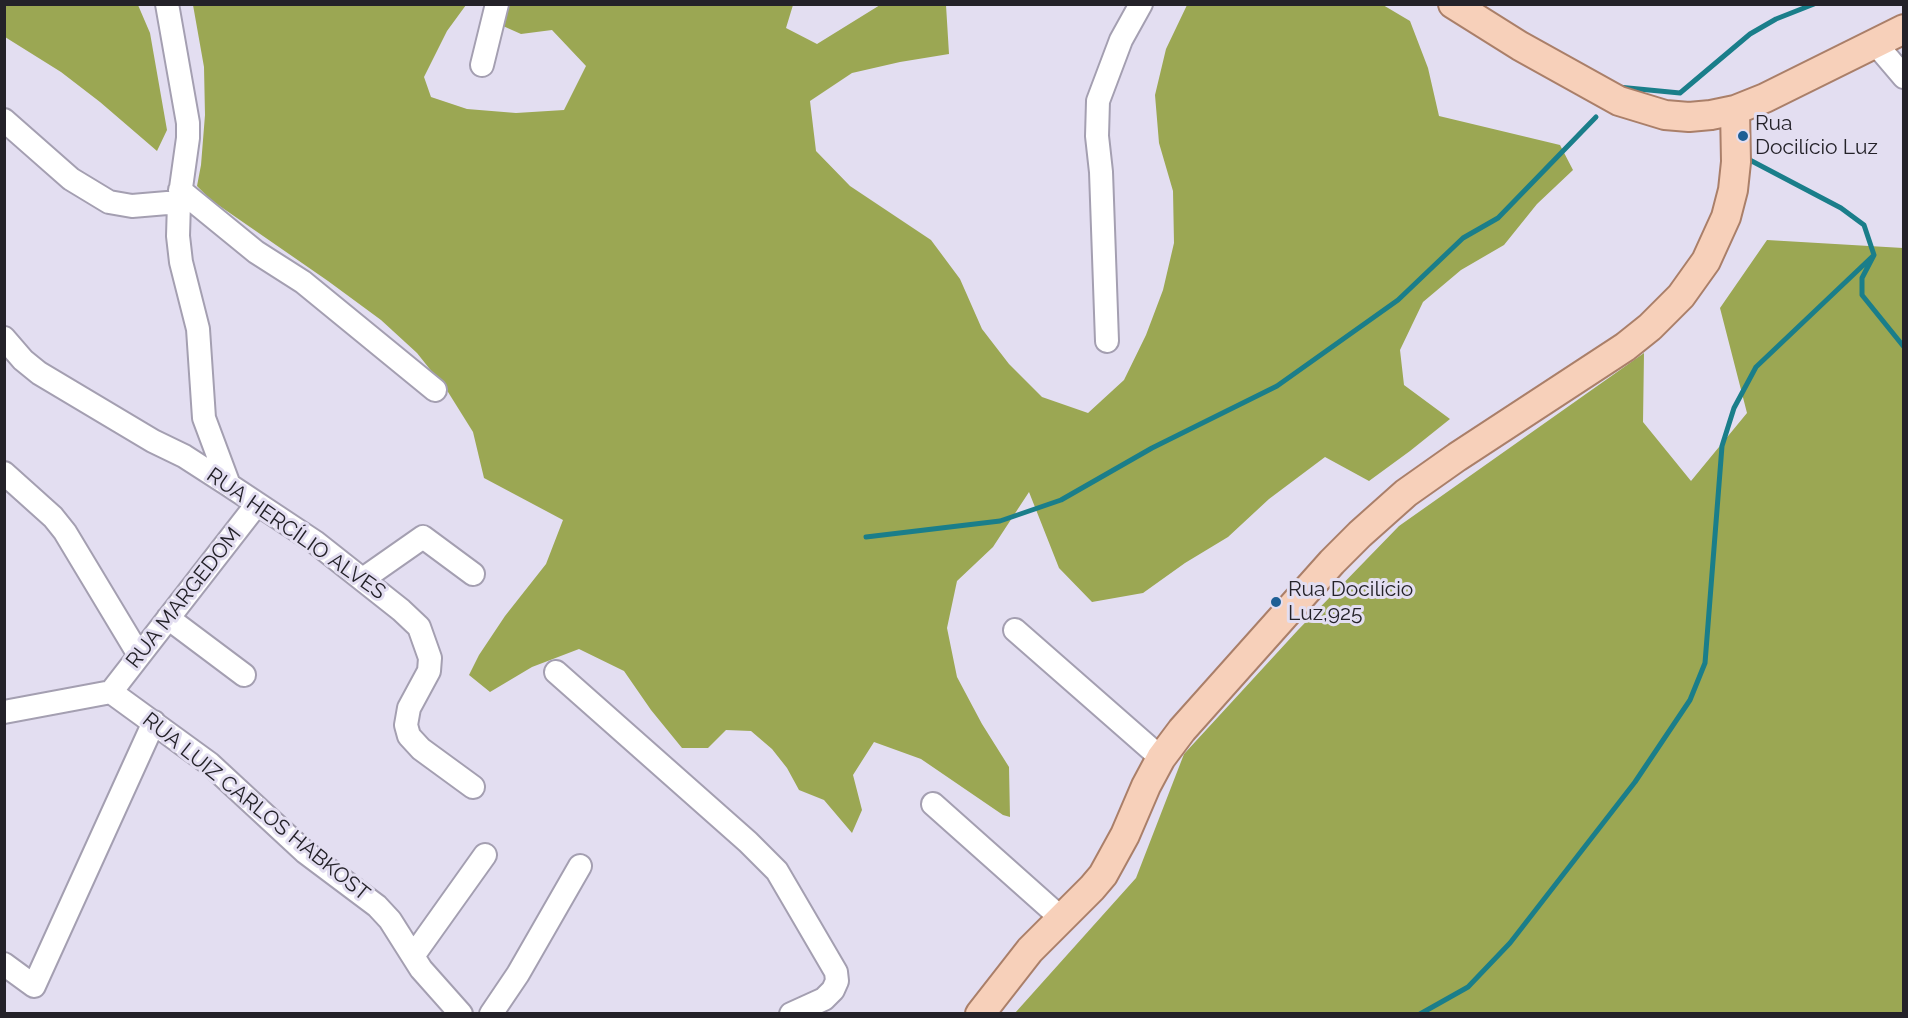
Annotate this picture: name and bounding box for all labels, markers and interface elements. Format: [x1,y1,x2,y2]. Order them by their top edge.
place label: Rua Docilício Luz [1755,111,1878,161]
marker: Rua Docilício Luz [1736,129,1750,143]
street label: RUA HERCÍLIO ALVES [202,463,390,605]
street label: RUA MARGEDOM [121,523,247,673]
place label: Rua Docilício Luz,925 [1288,577,1413,627]
marker: Rua Docilício Luz,925 [1269,595,1283,609]
street label: RUA LUIZ CARLOS HABKOST [137,708,375,906]

